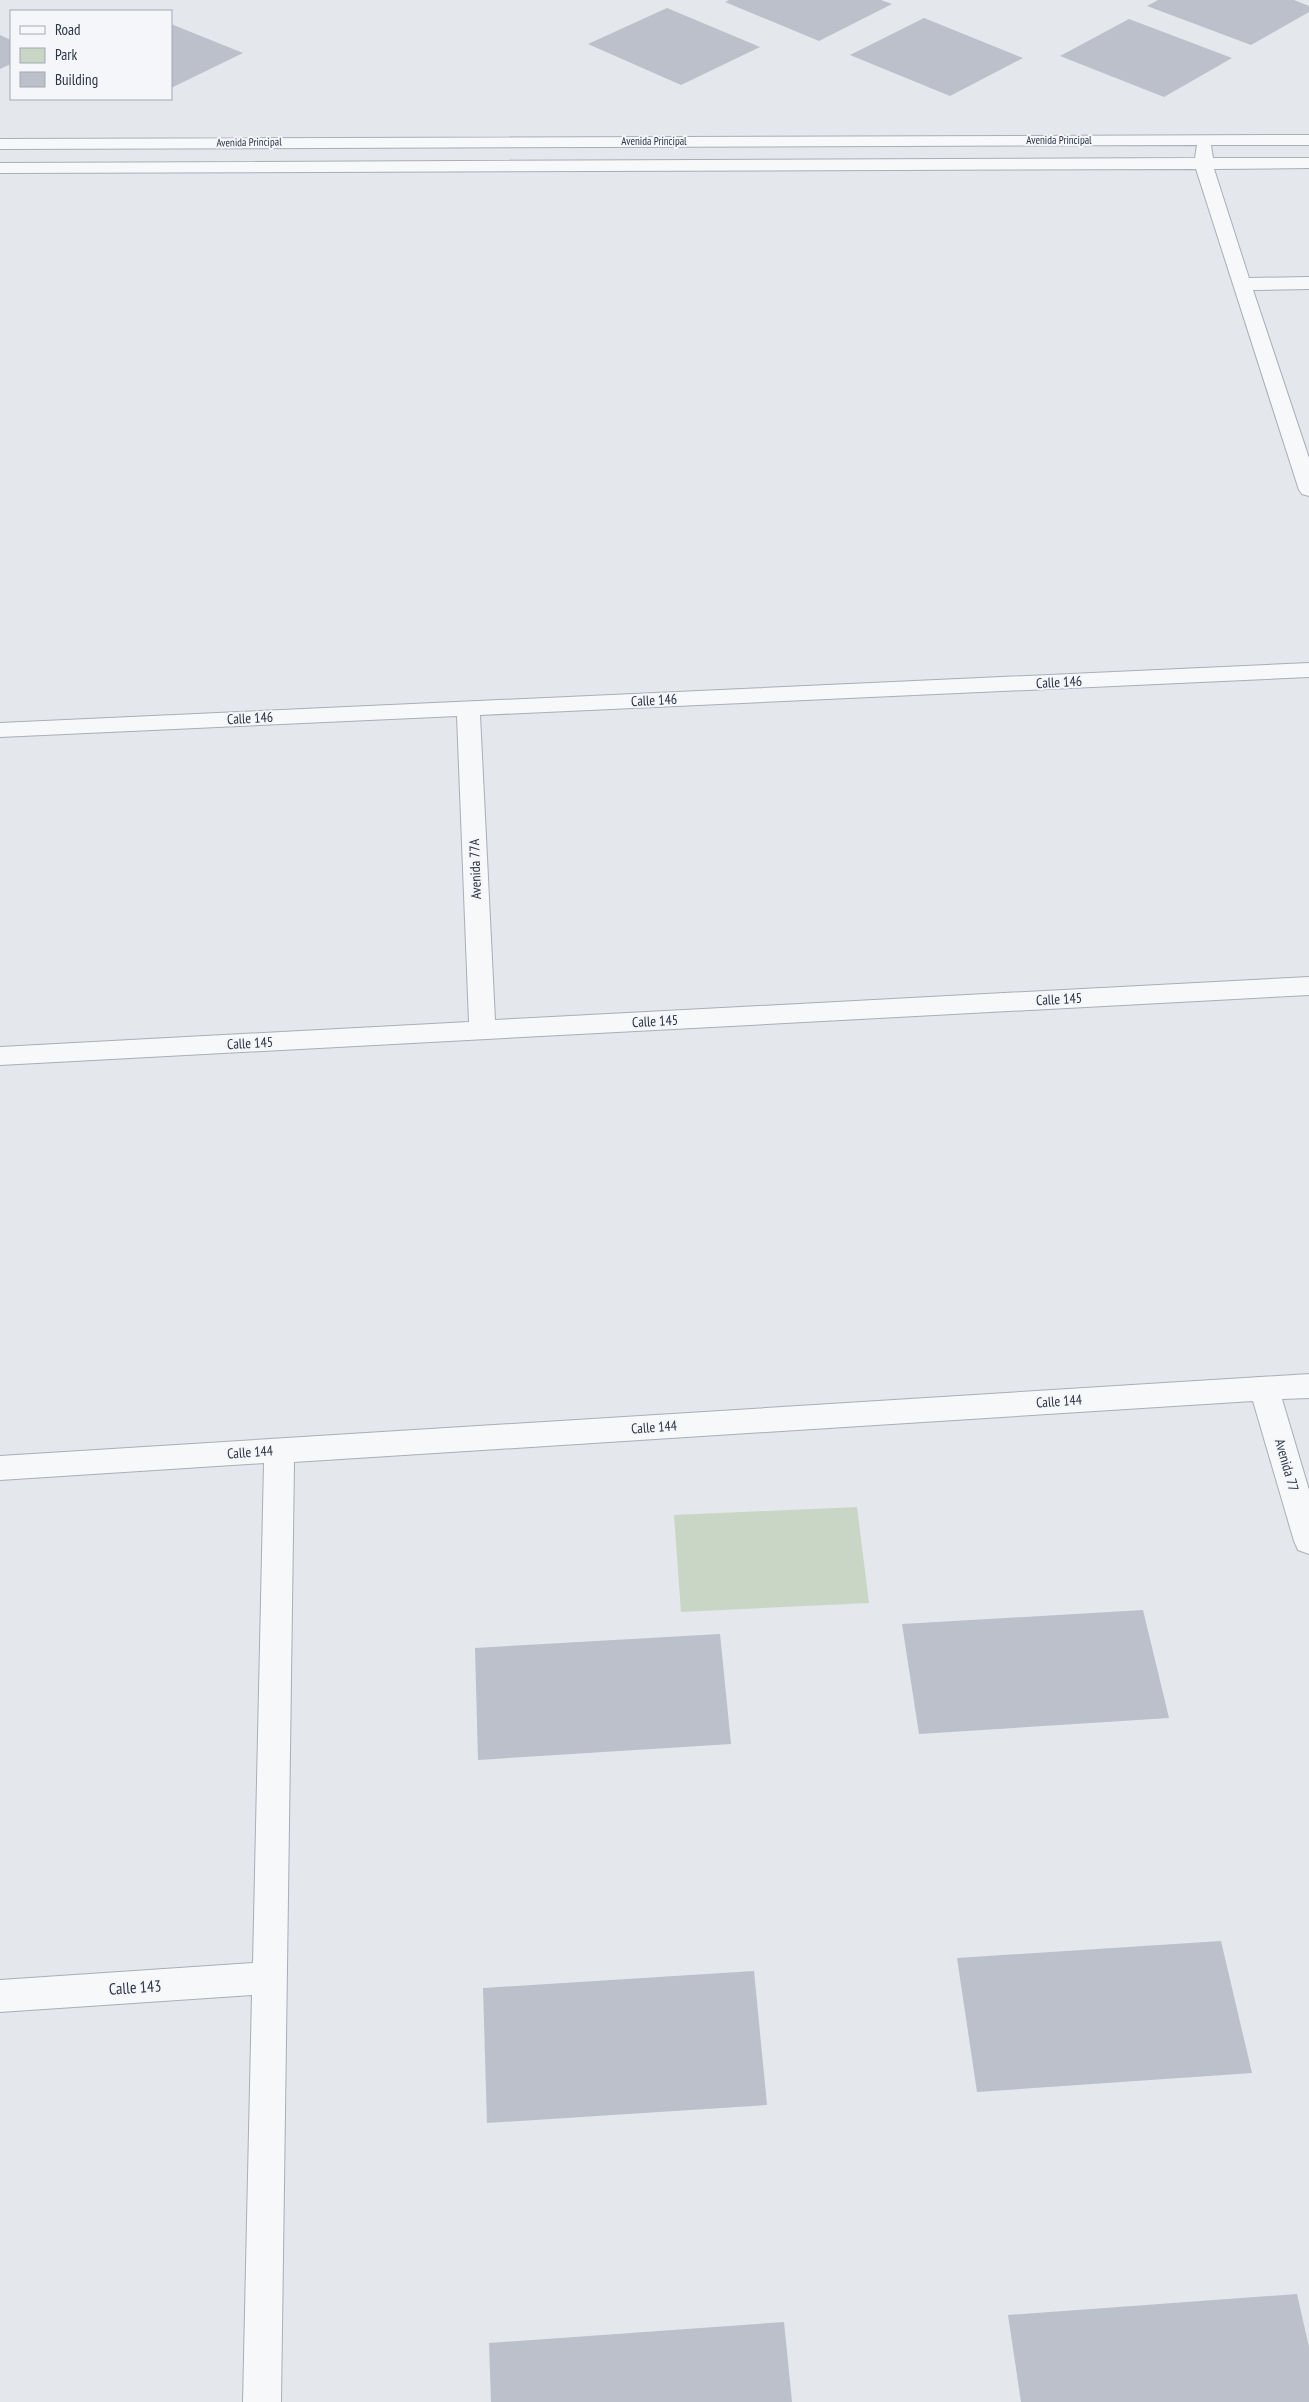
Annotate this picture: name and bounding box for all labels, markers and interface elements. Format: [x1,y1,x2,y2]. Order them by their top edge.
legend [10,10,172,100]
text: Road [55,20,81,39]
text: Park [55,45,77,64]
text: Building [55,70,98,89]
street label: Avenida Principal [1026,133,1092,147]
street label: Avenida Principal [216,134,282,150]
street label: Avenida Principal [621,134,687,148]
street label: Calle 146 [1036,672,1082,692]
street label: Calle 146 [631,690,677,710]
street label: Calle 146 [227,708,273,728]
street label: Avenida 77A [465,838,485,899]
street label: Calle 145 [1036,989,1082,1009]
street label: Calle 145 [632,1011,678,1031]
street label: Calle 145 [227,1033,273,1053]
street label: Calle 144 [1035,1390,1083,1412]
street label: Calle 144 [630,1416,678,1438]
street label: Avenida 77 [1271,1437,1303,1493]
street label: Calle 144 [226,1441,274,1463]
street label: Calle 143 [108,1975,162,1999]

